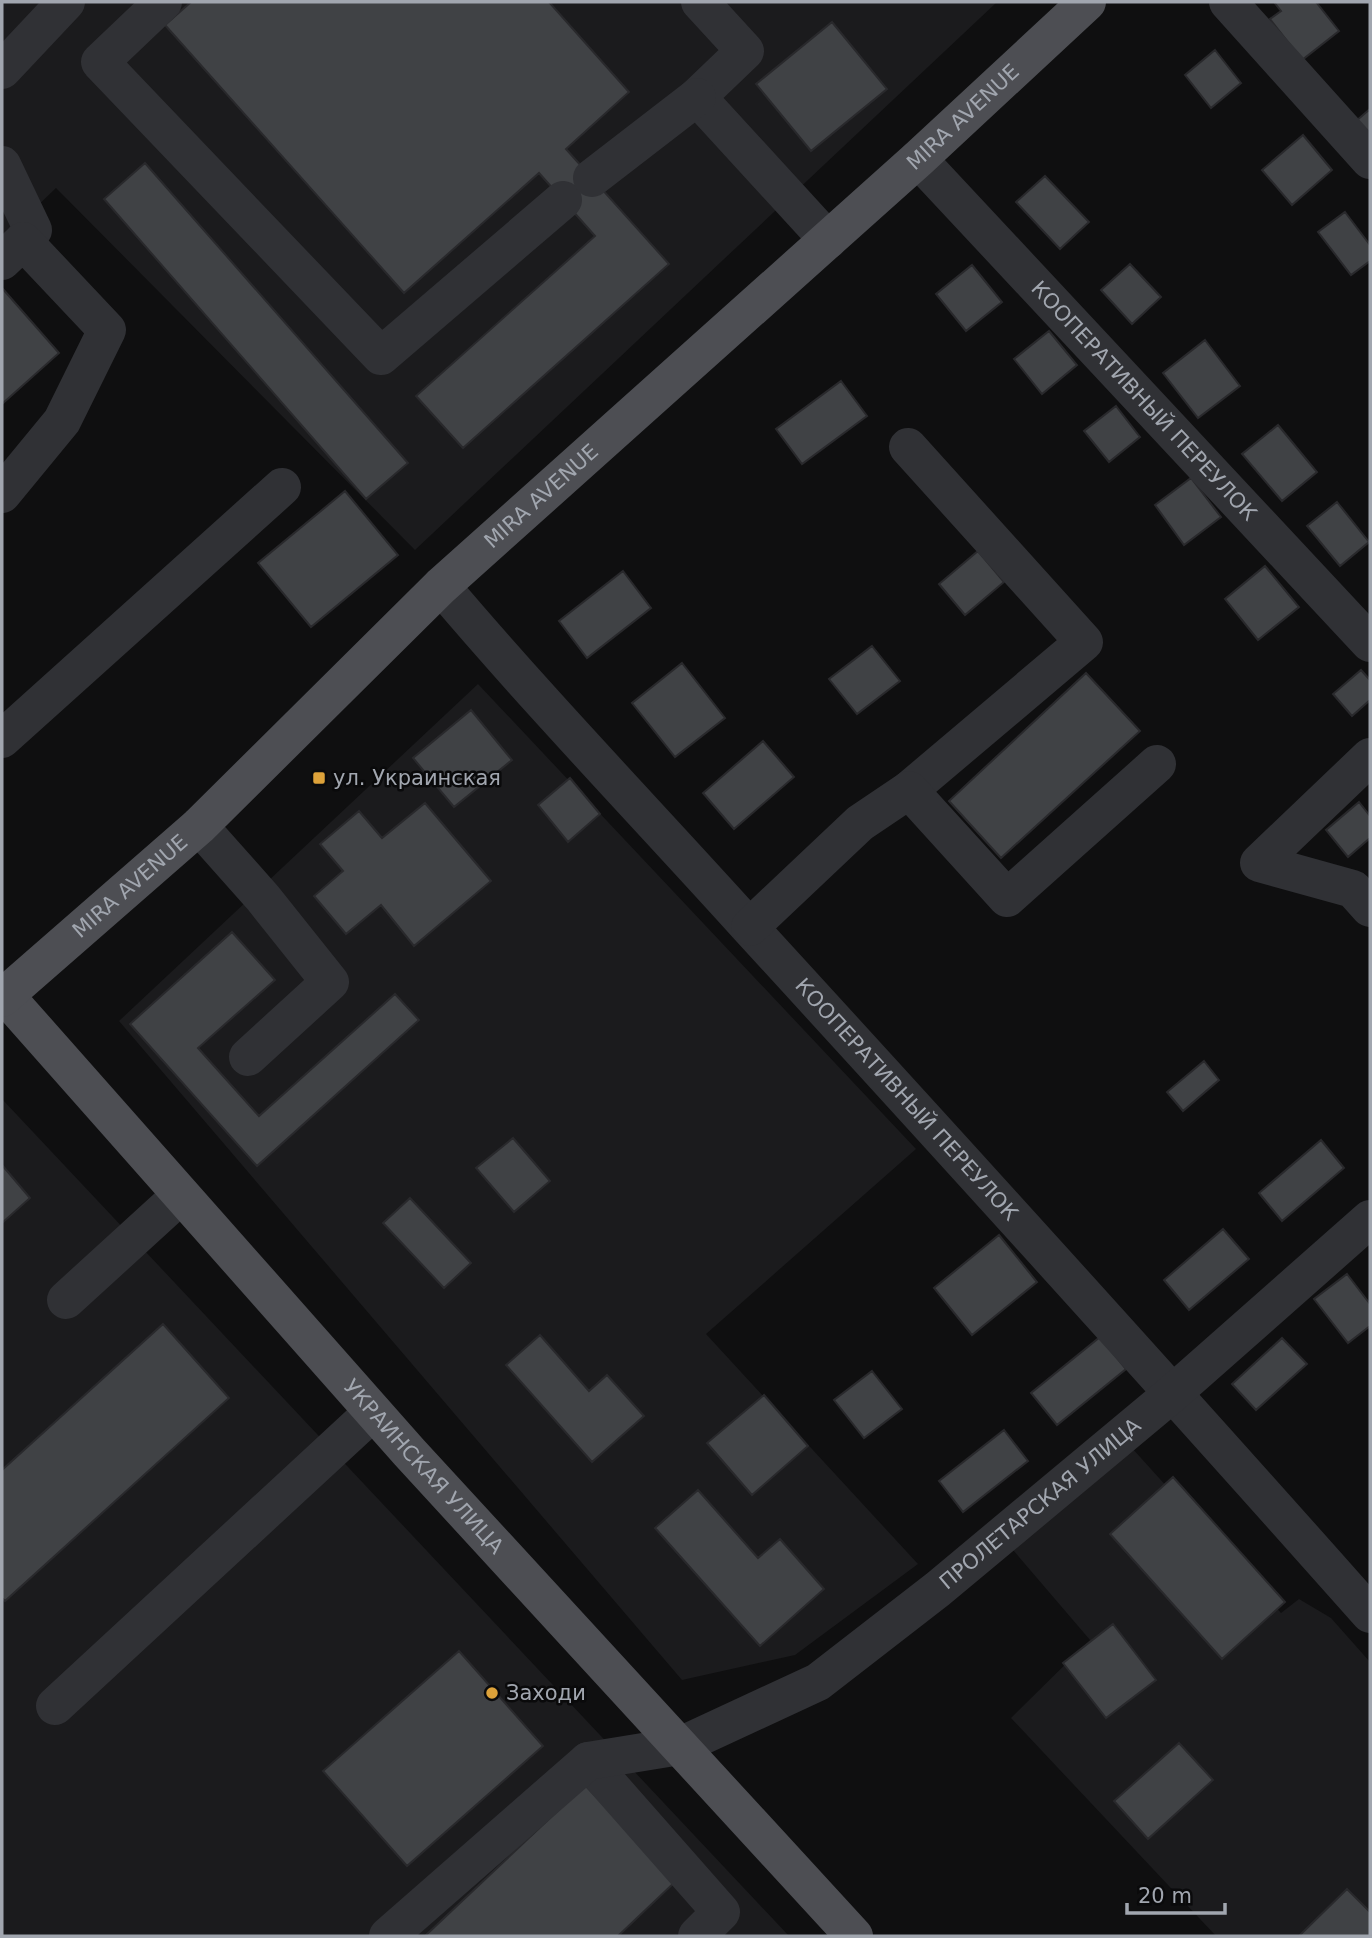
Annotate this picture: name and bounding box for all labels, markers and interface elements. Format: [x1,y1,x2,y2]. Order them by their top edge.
street label: MIRA AVENUE [902,59,1024,175]
street label: КООПЕРАТИВНЫЙ ПЕРЕУЛОК [1026,276,1262,526]
street label: MIRA AVENUE [480,439,603,553]
place label: ул. Украинская [333,766,501,790]
marker: ул. Украинская [311,770,327,786]
street label: MIRA AVENUE [68,830,192,943]
street label: КООПЕРАТИВНЫЙ ПЕРЕУЛОК [790,974,1023,1225]
street label: УКРАИНСКАЯ УЛИЦА [339,1375,509,1559]
street label: ПРОЛЕТАРСКАЯ УЛИЦА [935,1413,1146,1594]
place label: Заходи [506,1681,586,1705]
marker: Заходи [484,1685,500,1701]
scale bar [1127,1871,1225,1915]
text: 20 m [1138,1884,1192,1908]

